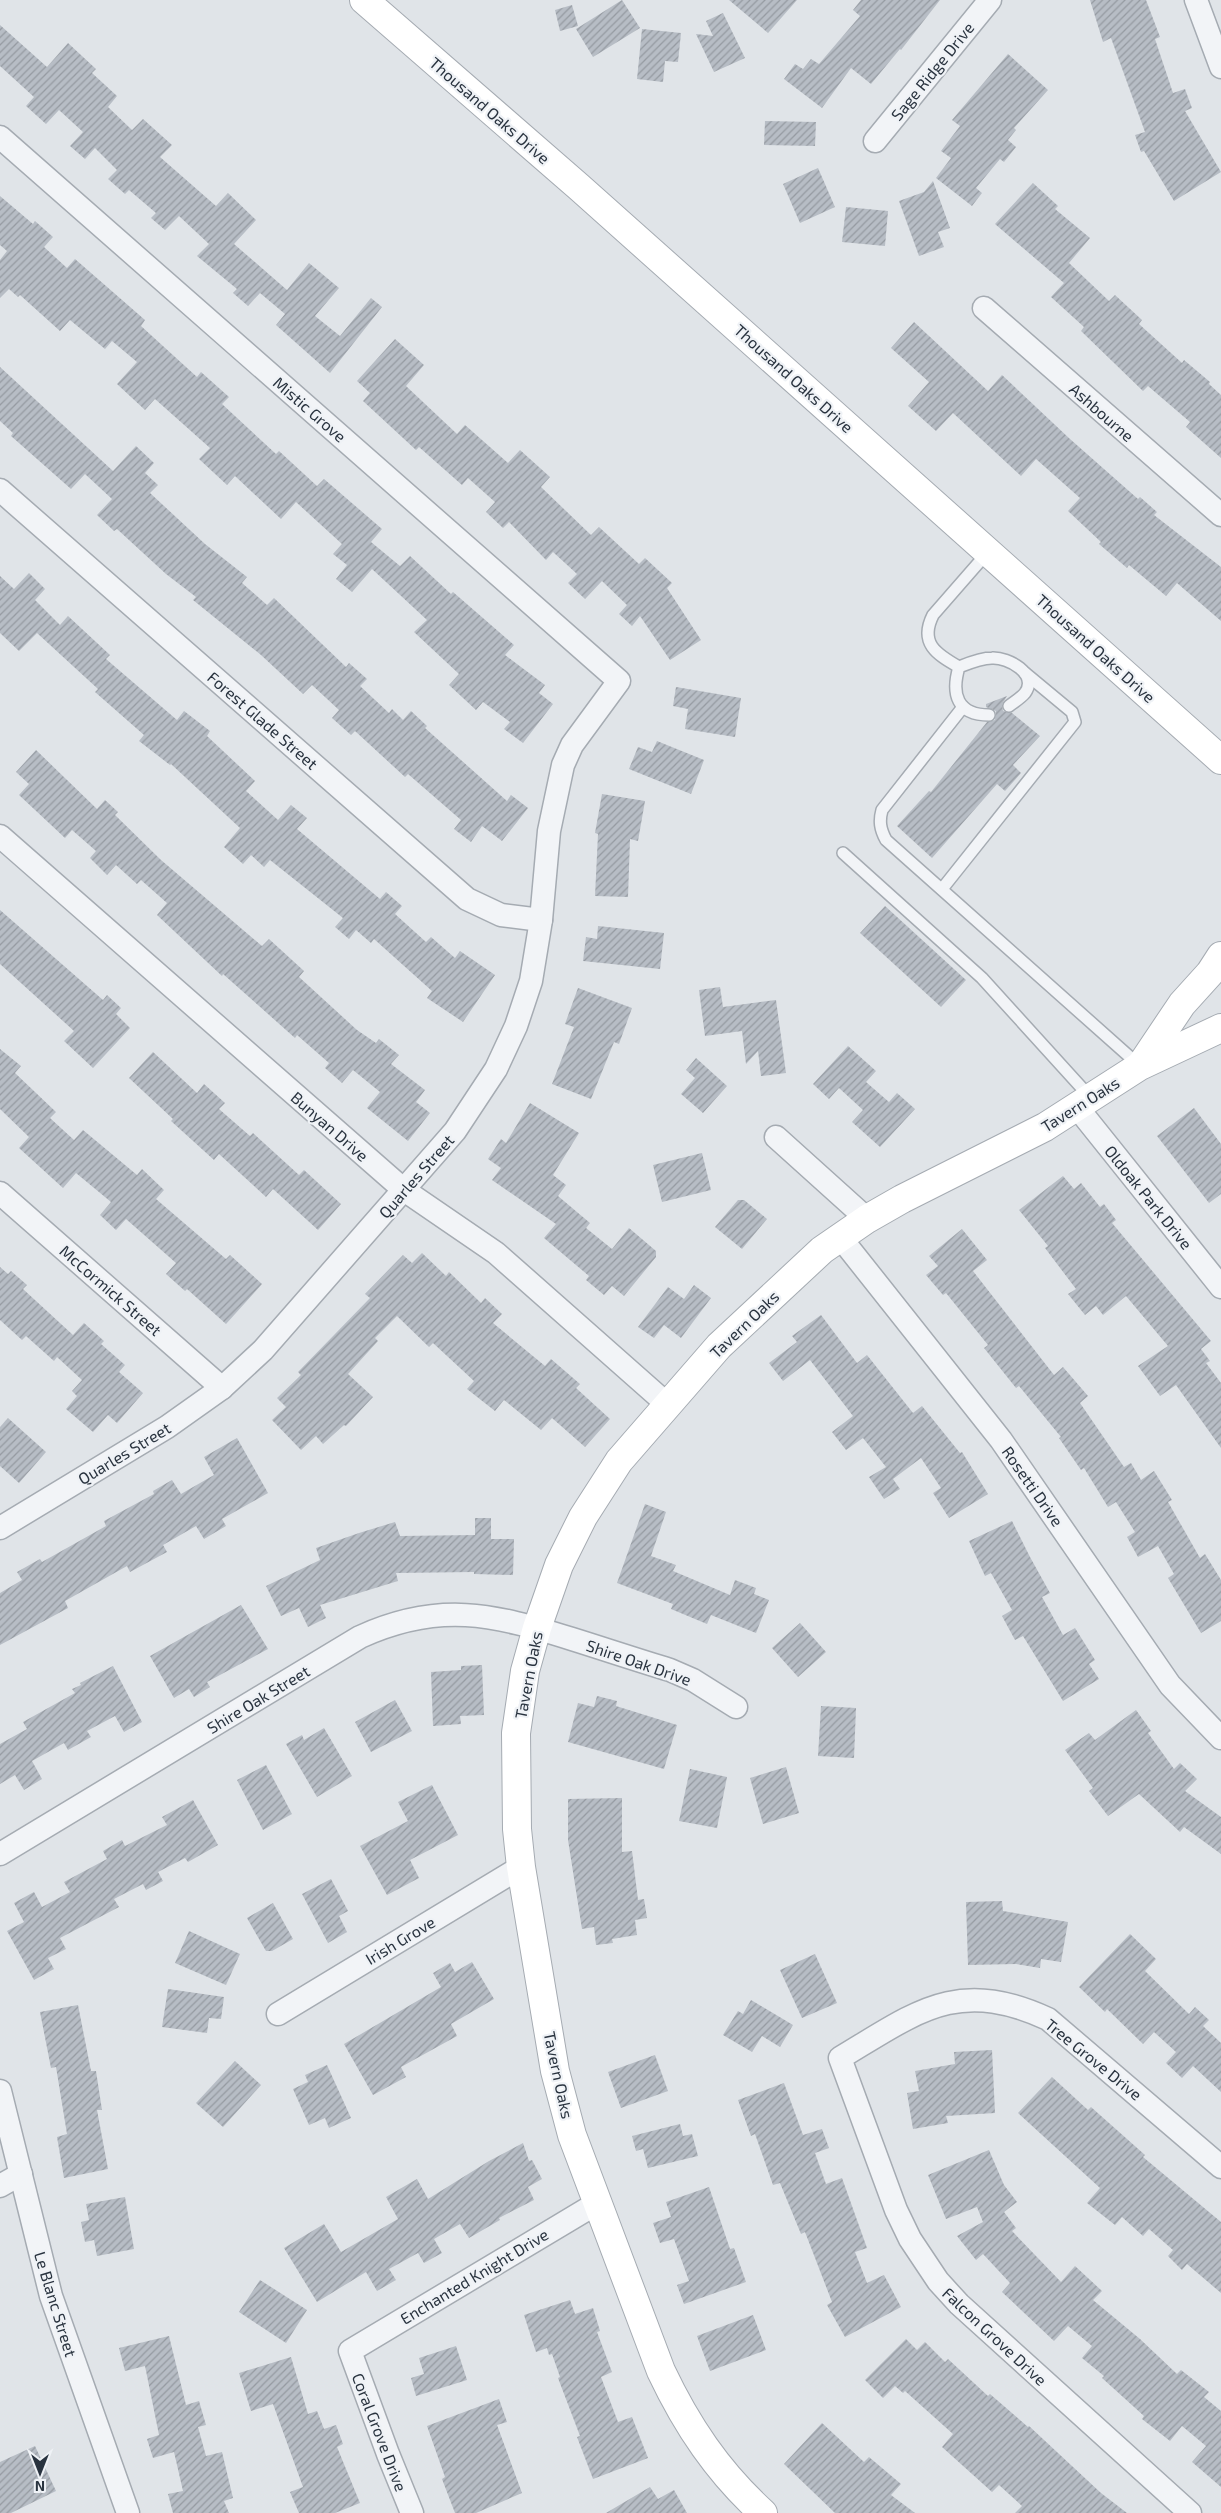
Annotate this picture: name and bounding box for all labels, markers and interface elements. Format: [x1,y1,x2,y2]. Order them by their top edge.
street label: Sage Ridge Drive [887,18,977,124]
street label: Thousand Oaks Drive [426,53,554,167]
street label: Thousand Oaks Drive [731,320,857,436]
street label: Mistic Grove [270,372,350,446]
street label: Ashbourne [1066,379,1138,445]
street label: Thousand Oaks Drive [1033,590,1159,706]
street label: Forest Glade Street [204,667,322,773]
street label: Tavern Oaks [1037,1072,1123,1136]
street label: Bunyan Drive [287,1087,373,1165]
street label: Quarles Street [375,1130,458,1222]
street label: Oldoak Park Drive [1101,1141,1197,1253]
street label: McCormick Street [56,1241,166,1339]
street label: Tavern Oaks [706,1286,782,1362]
street label: Quarles Street [74,1418,174,1489]
street label: Rosetti Drive [998,1442,1068,1530]
street label: Tavern Oaks [510,1630,546,1720]
street label: Shire Oak Drive [584,1635,694,1689]
street label: Shire Oak Street [203,1661,313,1737]
street label: Irish Grove [362,1912,438,1968]
street label: Tree Grove Drive [1042,2014,1146,2104]
street label: Tavern Oaks [540,2030,578,2120]
street label: Enchanted Knight Drive [396,2224,552,2328]
street label: Le Blanc Street [31,2249,81,2359]
street label: Falcon Grove Drive [939,2283,1051,2389]
street label: Coral Grove Drive [349,2370,411,2494]
north arrow [15,2448,65,2498]
text: N [35,2478,45,2495]

